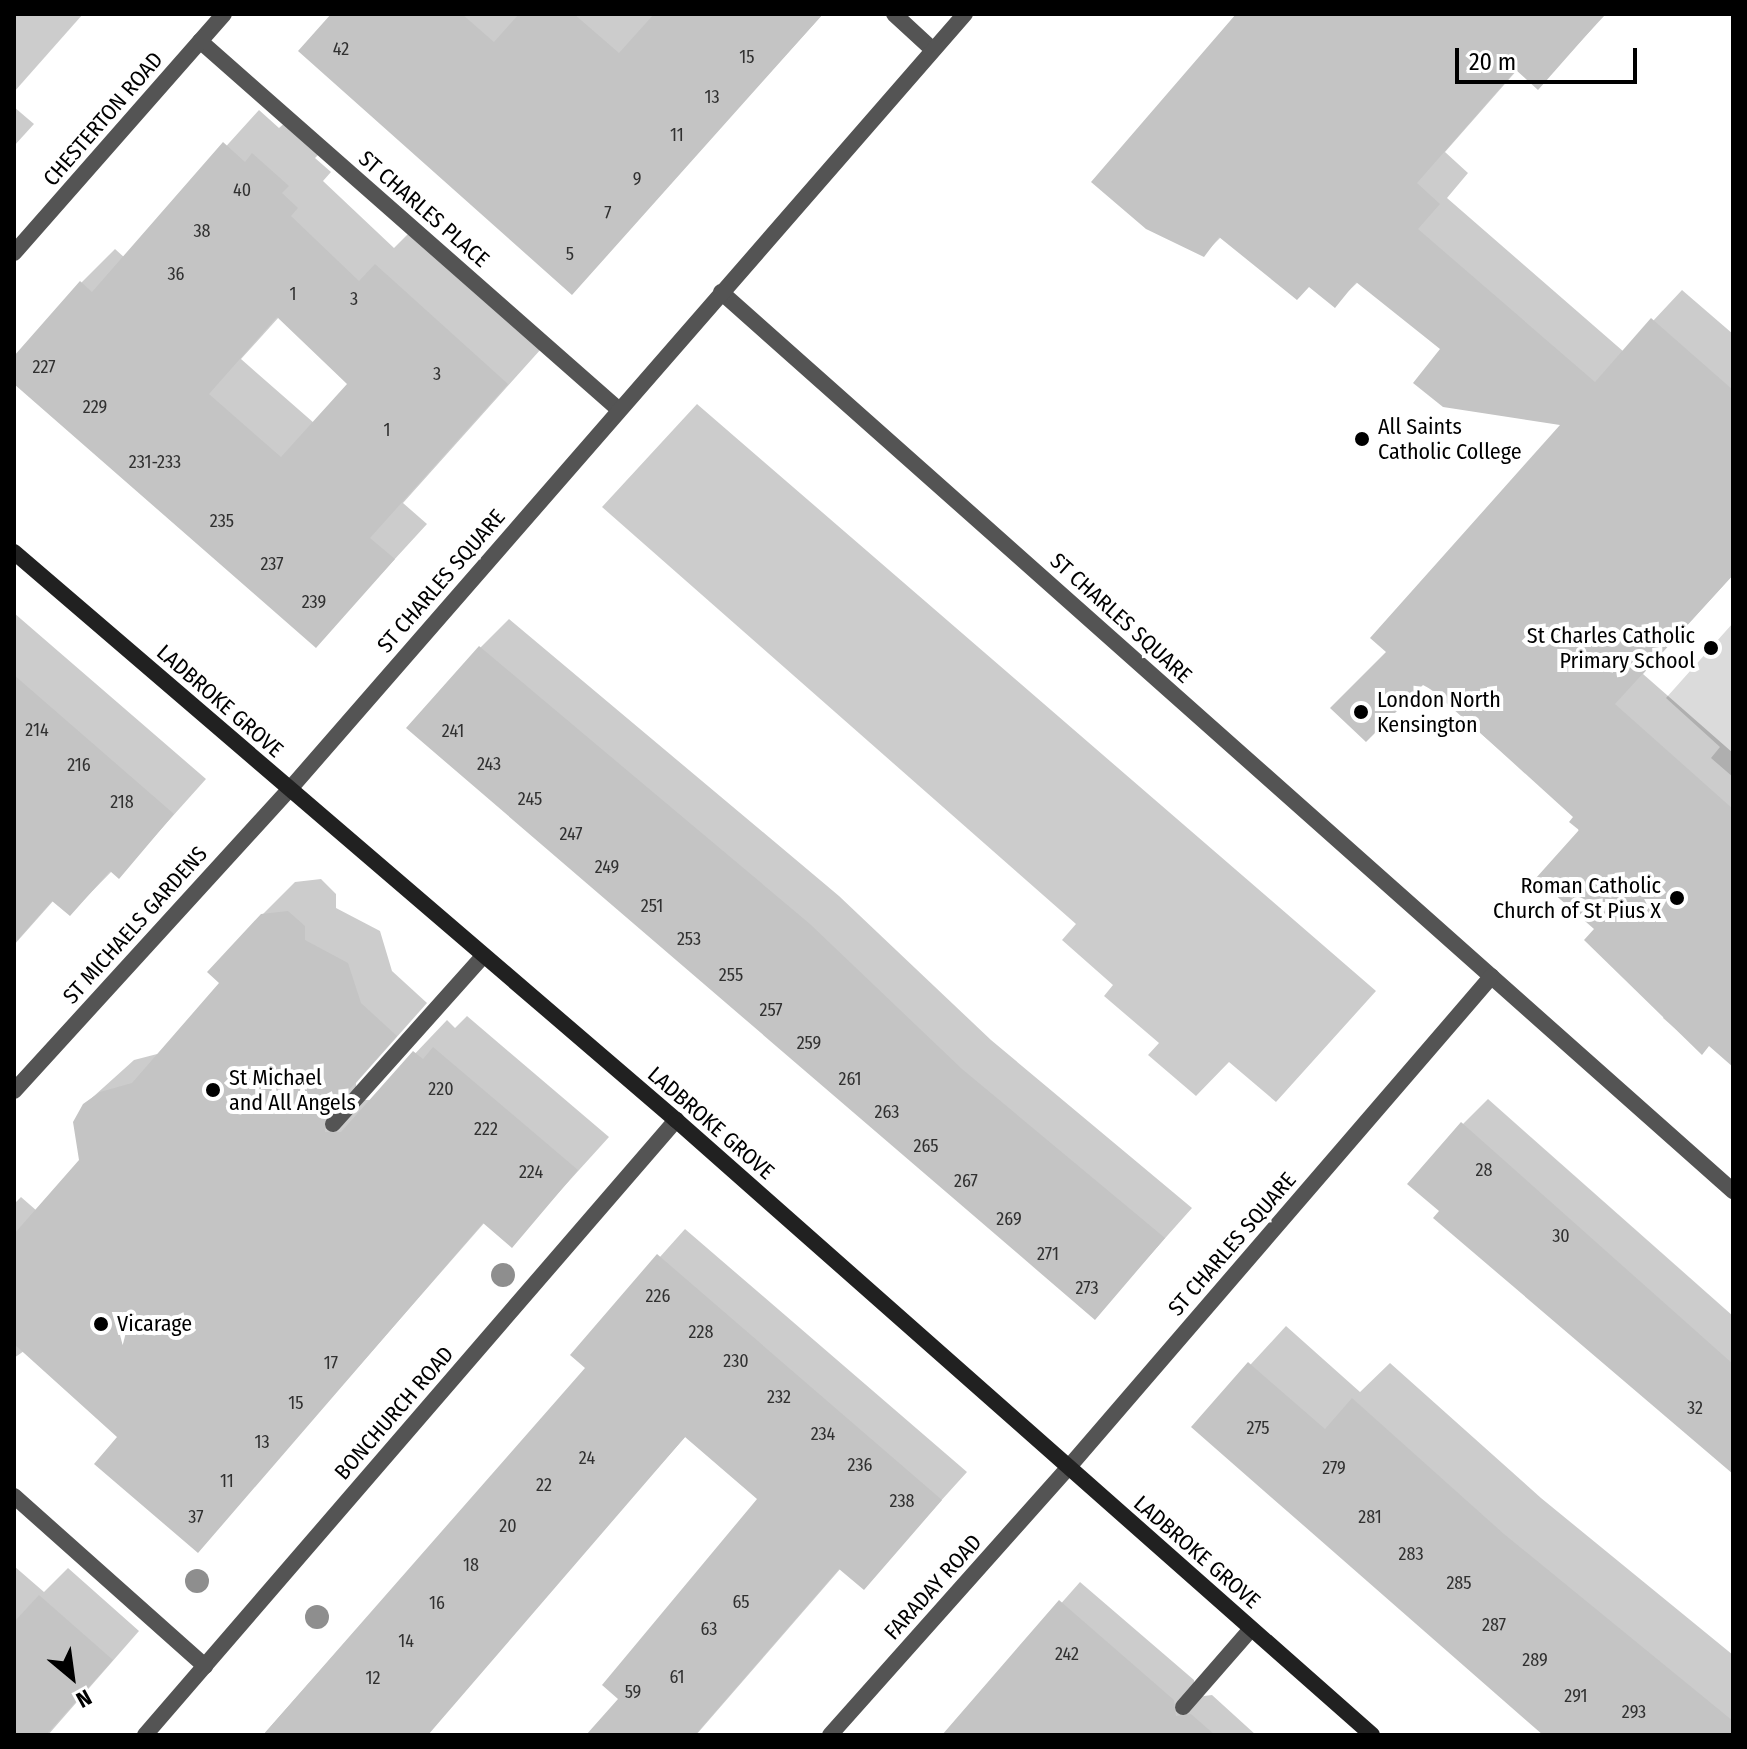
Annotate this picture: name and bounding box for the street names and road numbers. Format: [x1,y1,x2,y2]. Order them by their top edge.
street label: CHESTERTON ROAD [38,47,168,191]
street label: ST CHARLES PLACE [353,145,495,273]
street label: ST CHARLES SQUARE [372,504,510,658]
street label: ST CHARLES SQUARE [1045,548,1197,688]
street label: LADBROKE GROVE [152,639,288,763]
street label: ST MICHAELS GARDENS [57,841,213,1009]
street label: LADBROKE GROVE [643,1061,779,1185]
street label: ST CHARLES SQUARE [1163,1167,1301,1321]
street label: BONCHURCH ROAD [329,1341,459,1485]
street label: LADBROKE GROVE [1129,1490,1265,1614]
street label: FARADAY ROAD [879,1529,987,1645]

